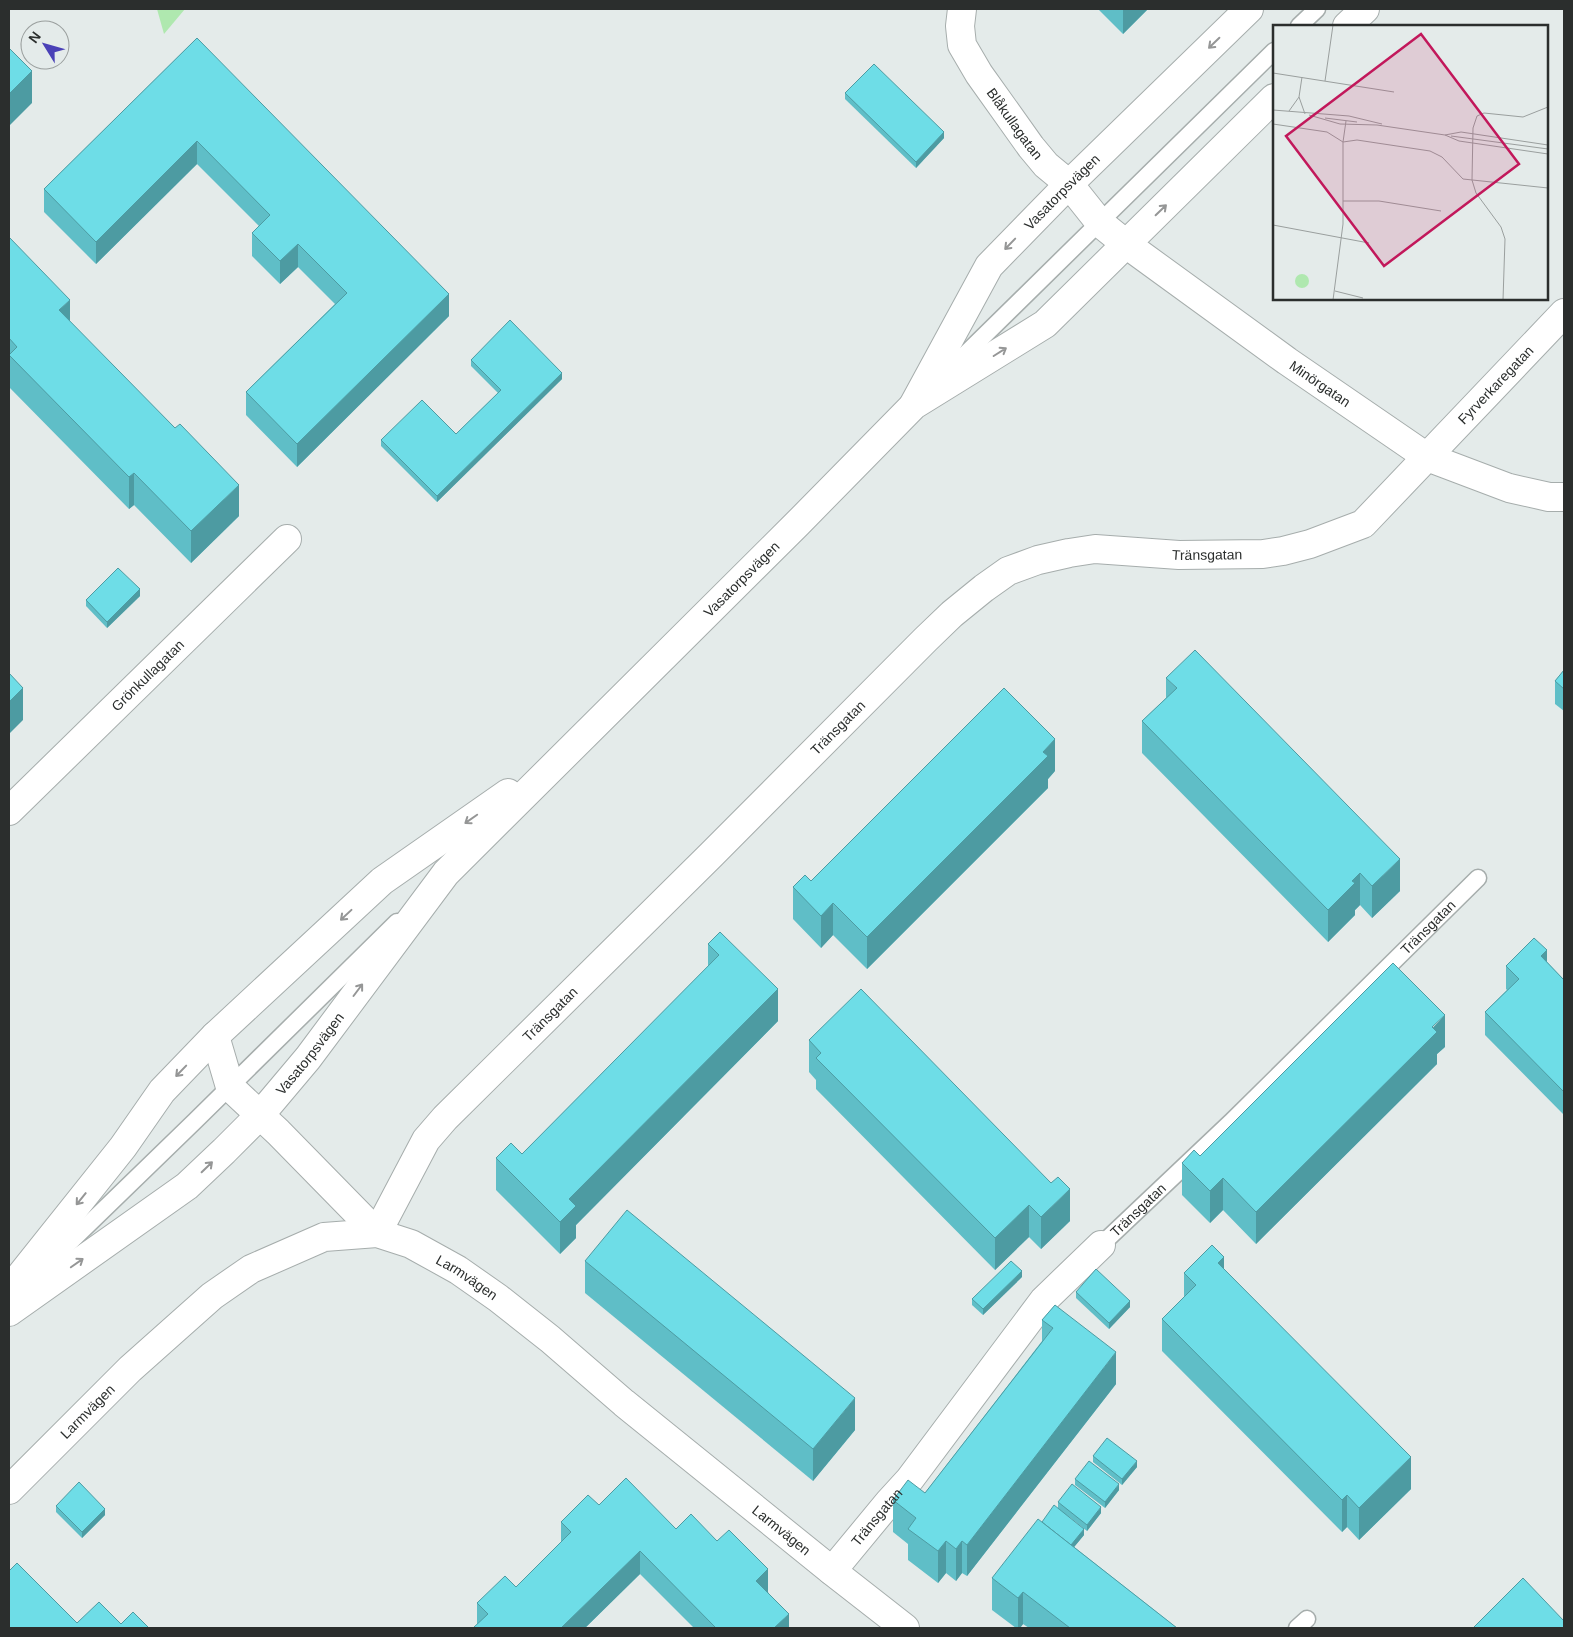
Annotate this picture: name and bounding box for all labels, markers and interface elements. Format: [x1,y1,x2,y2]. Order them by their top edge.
north arrow [20,20,70,70]
inset map [1273,25,1548,300]
text: N [25,28,44,46]
one-way arrow [1208,37,1221,49]
street label: Blåkullagatan [984,85,1046,163]
street label: Vasatorpsvägen [1021,151,1103,233]
one-way arrow [1155,204,1167,216]
one-way arrow [1005,238,1017,250]
street label: Fyrverkaregatan [1455,342,1537,427]
one-way arrow [992,346,1006,356]
street label: Minörgatan [1287,357,1353,410]
street label: Vasatorpsvägen [700,538,783,620]
street label: Tränsgatan [1171,546,1242,563]
street label: Grönkullagatan [108,636,187,714]
street label: Tränsgatan [807,697,868,758]
one-way arrow [464,814,478,824]
street label: Tränsgatan [1397,897,1459,958]
one-way arrow [339,909,352,920]
one-way arrow [353,984,364,997]
street label: Tränsgatan [519,984,581,1045]
street label: Vasatorpsvägen [273,1009,347,1098]
one-way arrow [175,1065,187,1077]
one-way arrow [201,1161,214,1173]
street label: Tränsgatan [1107,1180,1169,1240]
one-way arrow [76,1192,87,1205]
street label: Larmvägen [433,1252,501,1303]
one-way arrow [70,1258,84,1268]
street label: Larmvägen [57,1381,118,1442]
street label: Tränsgatan [848,1485,905,1549]
street label: Larmvägen [749,1502,814,1558]

